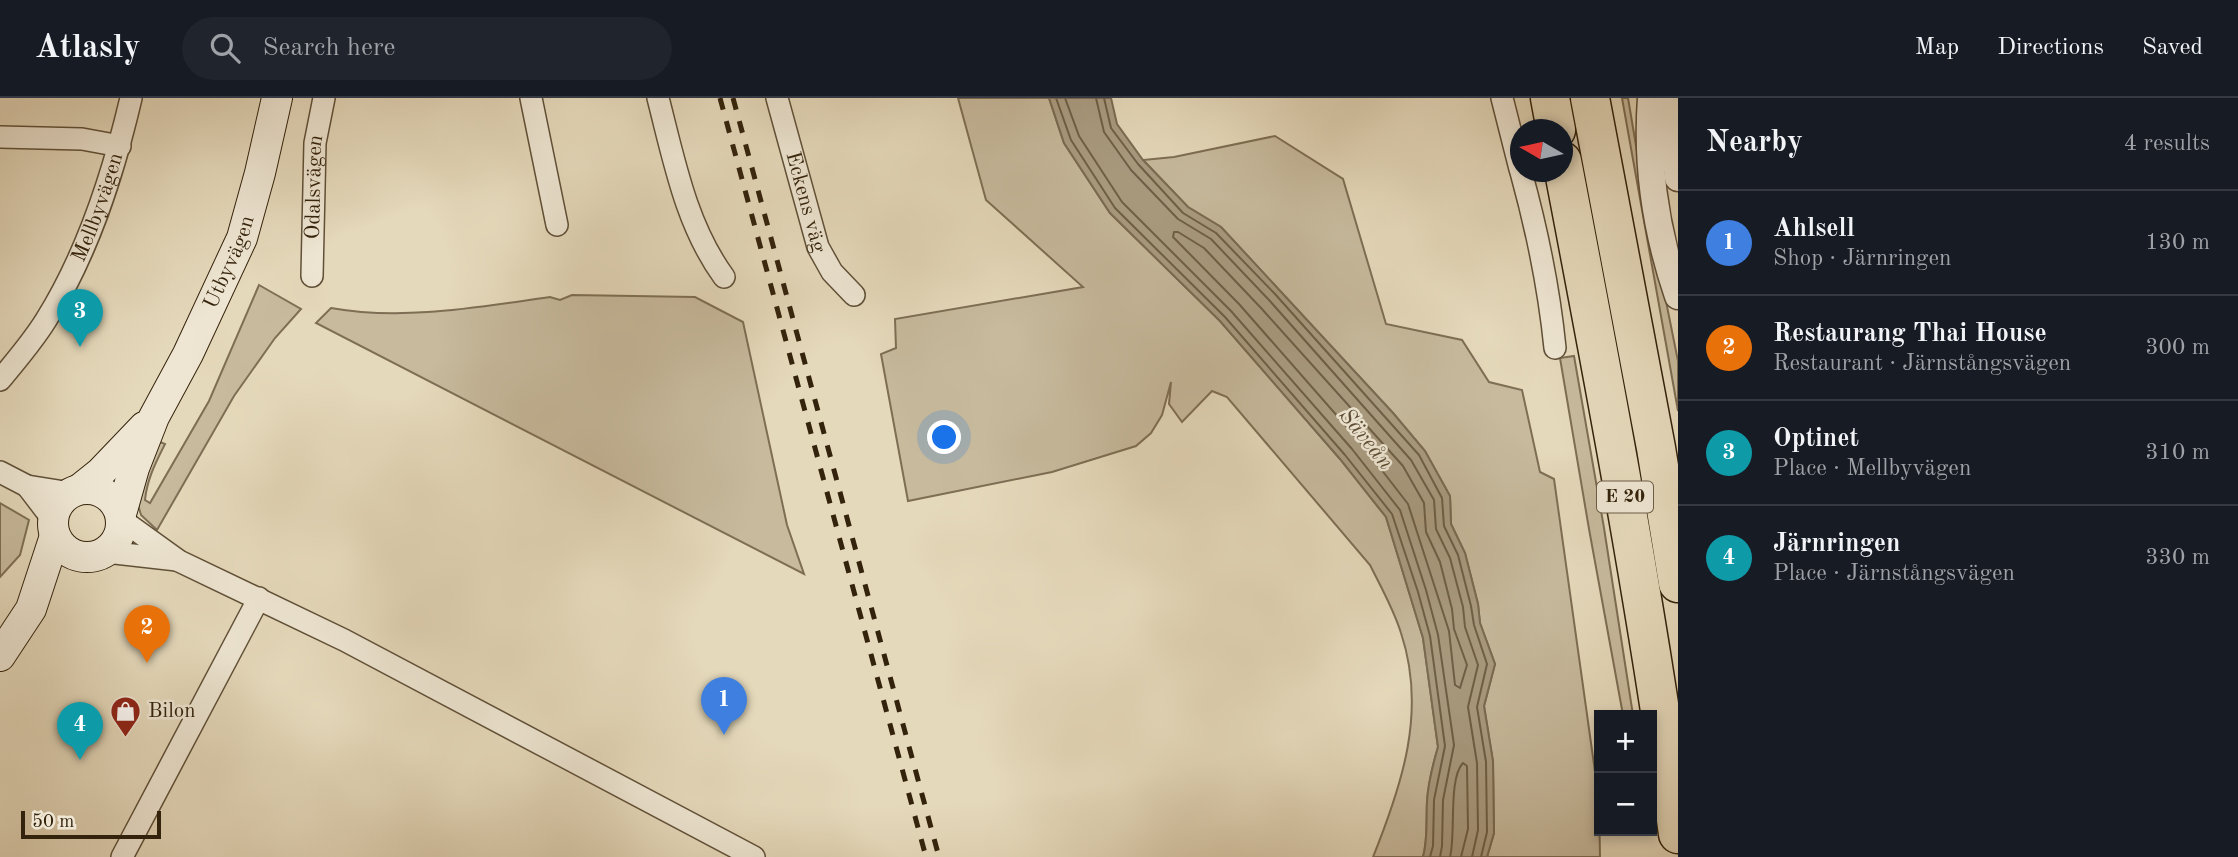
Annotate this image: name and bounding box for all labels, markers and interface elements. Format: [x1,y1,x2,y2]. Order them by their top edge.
search box [182,17,672,80]
icon: search [206,29,244,67]
text: Atlasly [35,32,140,65]
text: Search here [262,35,396,61]
text: Map [1915,36,1959,60]
text: Directions [1997,36,2104,60]
text: Saved [2142,36,2203,60]
north arrow [1510,119,1573,182]
text: Nearby [1706,128,1803,158]
text: 4 results [2124,132,2210,155]
street label: Odalsvägen [302,133,327,240]
street label: Eckens väg [782,149,830,255]
street label: Mellbyvägen [68,150,127,265]
street label: Utbyvägen [200,213,258,312]
text: Ahlsell [1773,216,1855,242]
text: 1 [1722,231,1736,254]
text: 130 m [2145,231,2210,254]
text: Shop · Järnringen [1773,247,1952,270]
pin: 3 [57,289,103,347]
text: Restaurang Thai House [1773,321,2047,347]
text: 2 [1722,336,1736,359]
text: 300 m [2145,336,2210,359]
text: Restaurant · Järnstångsvägen [1773,352,2071,375]
water label: Säveån [1334,404,1398,474]
your location [927,420,961,454]
text: Optinet [1773,426,1859,452]
text: 3 [1722,441,1736,464]
text: 310 m [2145,441,2210,464]
text: Place · Mellbyvägen [1773,457,1971,480]
road number: E 20 [1597,482,1653,512]
text: Järnringen [1773,531,1901,557]
text: 4 [1722,546,1736,569]
text: 330 m [2145,546,2210,569]
text: Place · Järnstångsvägen [1773,562,2015,585]
pin: 2 [124,605,170,663]
pin: 1 [701,677,747,735]
shop icon: Bilon [108,694,142,738]
place label: Bilon [148,701,196,722]
pin: 4 [57,702,103,760]
map controls [1594,710,1657,836]
button: + [1594,710,1657,773]
button: − [1594,773,1657,836]
scale bar [21,808,161,840]
text: 50 m [32,813,74,832]

